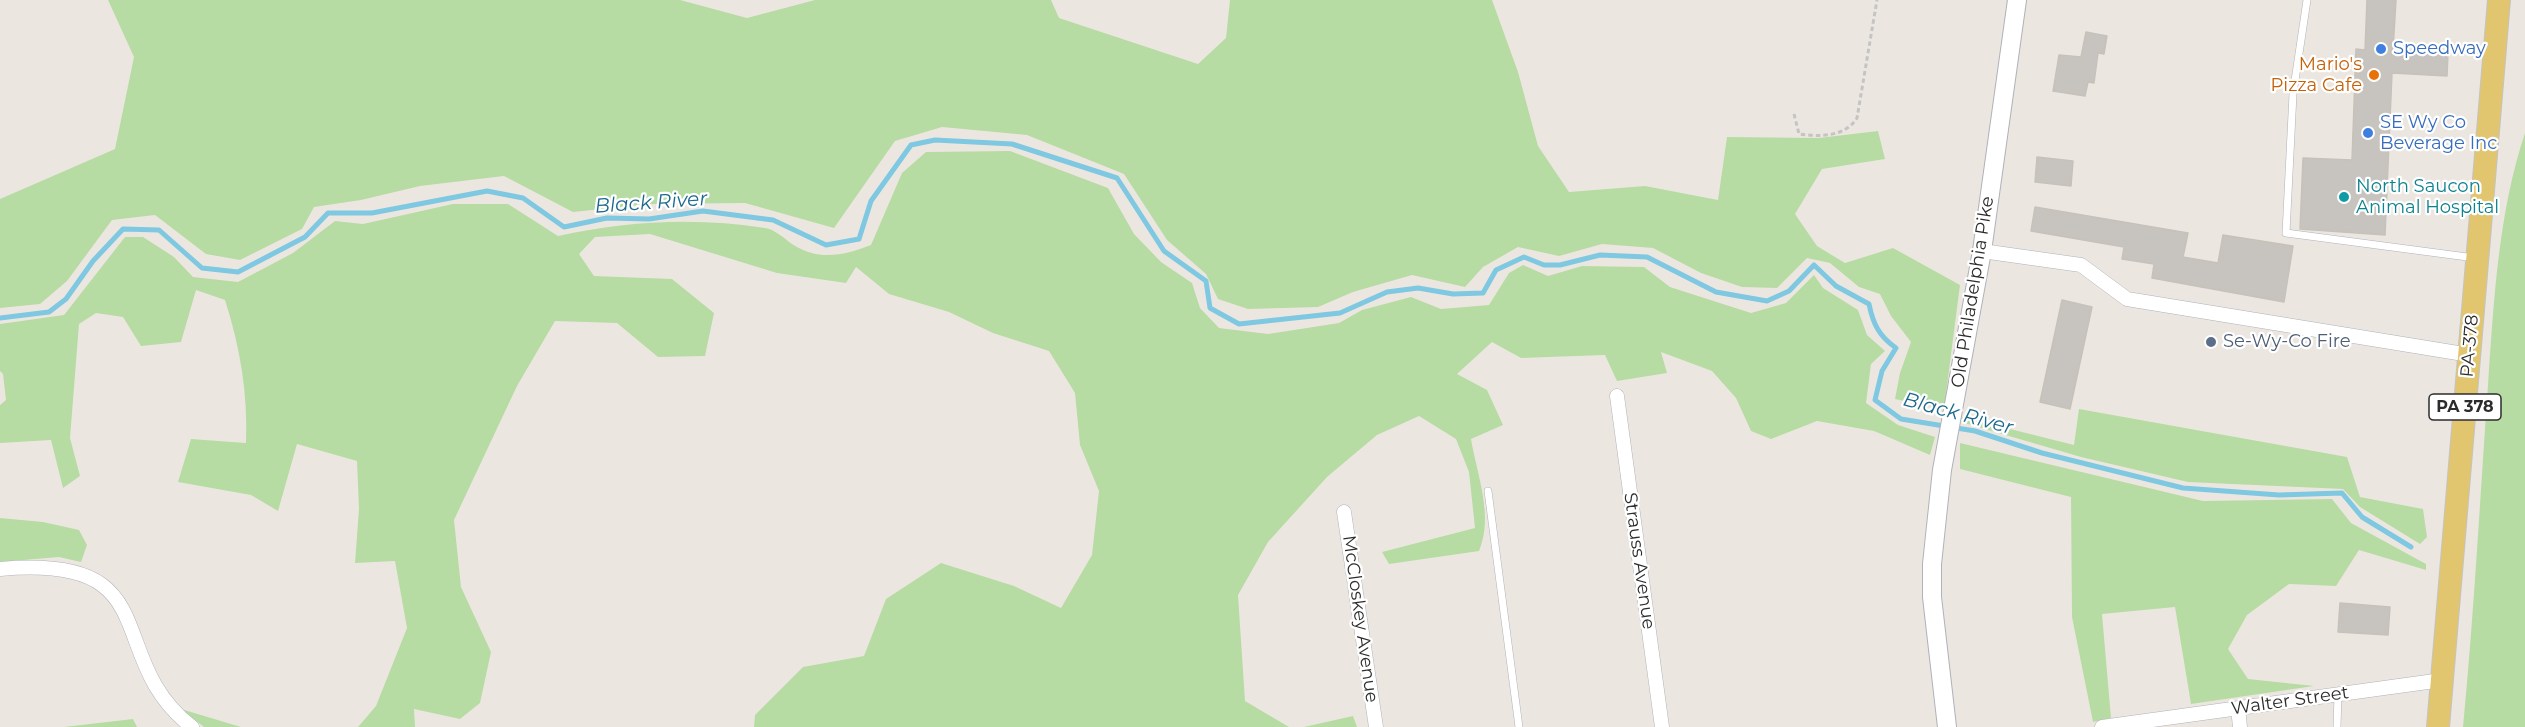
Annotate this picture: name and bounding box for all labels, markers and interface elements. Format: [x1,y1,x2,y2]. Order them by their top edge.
place label: Speedway [2393,38,2486,60]
marker: Speedway [2374,42,2388,56]
place label: Mario's Pizza Cafe [2270,54,2362,97]
marker: Mario's Pizza Cafe [2367,68,2381,82]
place label: SE Wy Co Beverage Inc [2380,112,2497,154]
marker: SE Wy Co Beverage Inc [2361,126,2375,140]
place label: North Saucon Animal Hospital [2356,176,2499,219]
water label: Black River [594,187,708,219]
marker: North Saucon Animal Hospital [2337,190,2351,204]
street label: Old Philadelphia Pike [1947,195,1999,389]
street label: PA-378 [2456,314,2484,378]
place label: Se-Wy-Co Fire [2223,331,2351,353]
marker: Se-Wy-Co Fire [2204,335,2218,349]
water label: Black River [1900,388,2016,440]
road number: PA 378 [2429,394,2501,420]
street label: Strauss Avenue [1619,491,1659,631]
street label: McCloskey Avenue [1338,534,1382,704]
street label: Walter Street [2230,682,2350,720]

